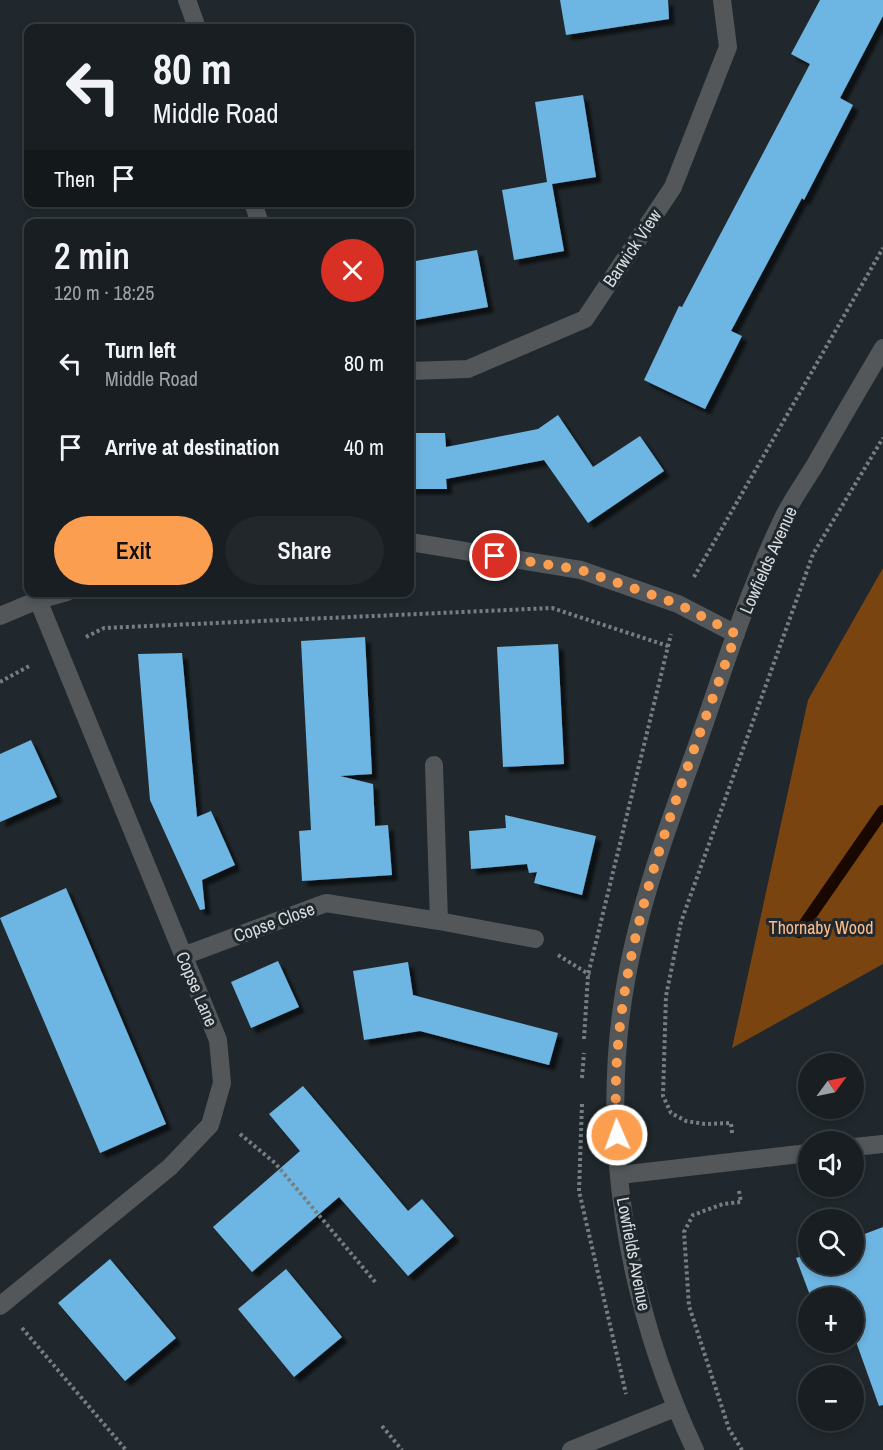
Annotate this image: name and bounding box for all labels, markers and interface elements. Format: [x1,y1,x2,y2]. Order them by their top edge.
text: 80 m [153,41,232,97]
icon: left [54,48,132,126]
text: Middle Road [153,95,279,131]
icon: arrive [107,162,140,195]
text: Then [54,164,95,194]
street label: Barwick View [597,204,667,292]
text: 2 min [54,232,130,280]
button: close [321,239,384,302]
text: 120 m · 18:25 [54,279,154,306]
text: Turn left [105,335,176,365]
icon: left [54,347,87,380]
text: 80 m [344,348,384,378]
text: Middle Road [105,365,198,392]
icon: arrive [54,431,87,464]
text: Arrive at destination [105,432,279,462]
text: 40 m [344,432,384,462]
street label: Lowfields Avenue [733,502,803,618]
button: Exit [54,516,213,585]
button: Share [225,516,384,585]
pin [469,530,520,581]
icon: arrive [478,539,511,572]
street label: Copse Close [230,896,318,948]
park label: Thornaby Wood [769,915,873,940]
street label: Copse Lane [170,947,224,1031]
north arrow [798,1053,864,1119]
map controls [798,1053,864,1431]
position arrow [585,1103,649,1167]
button: sound [798,1131,864,1197]
street label: Lowfields Avenue [611,1195,657,1313]
button: search [798,1209,864,1275]
button: + [798,1287,864,1353]
button: − [798,1365,864,1431]

